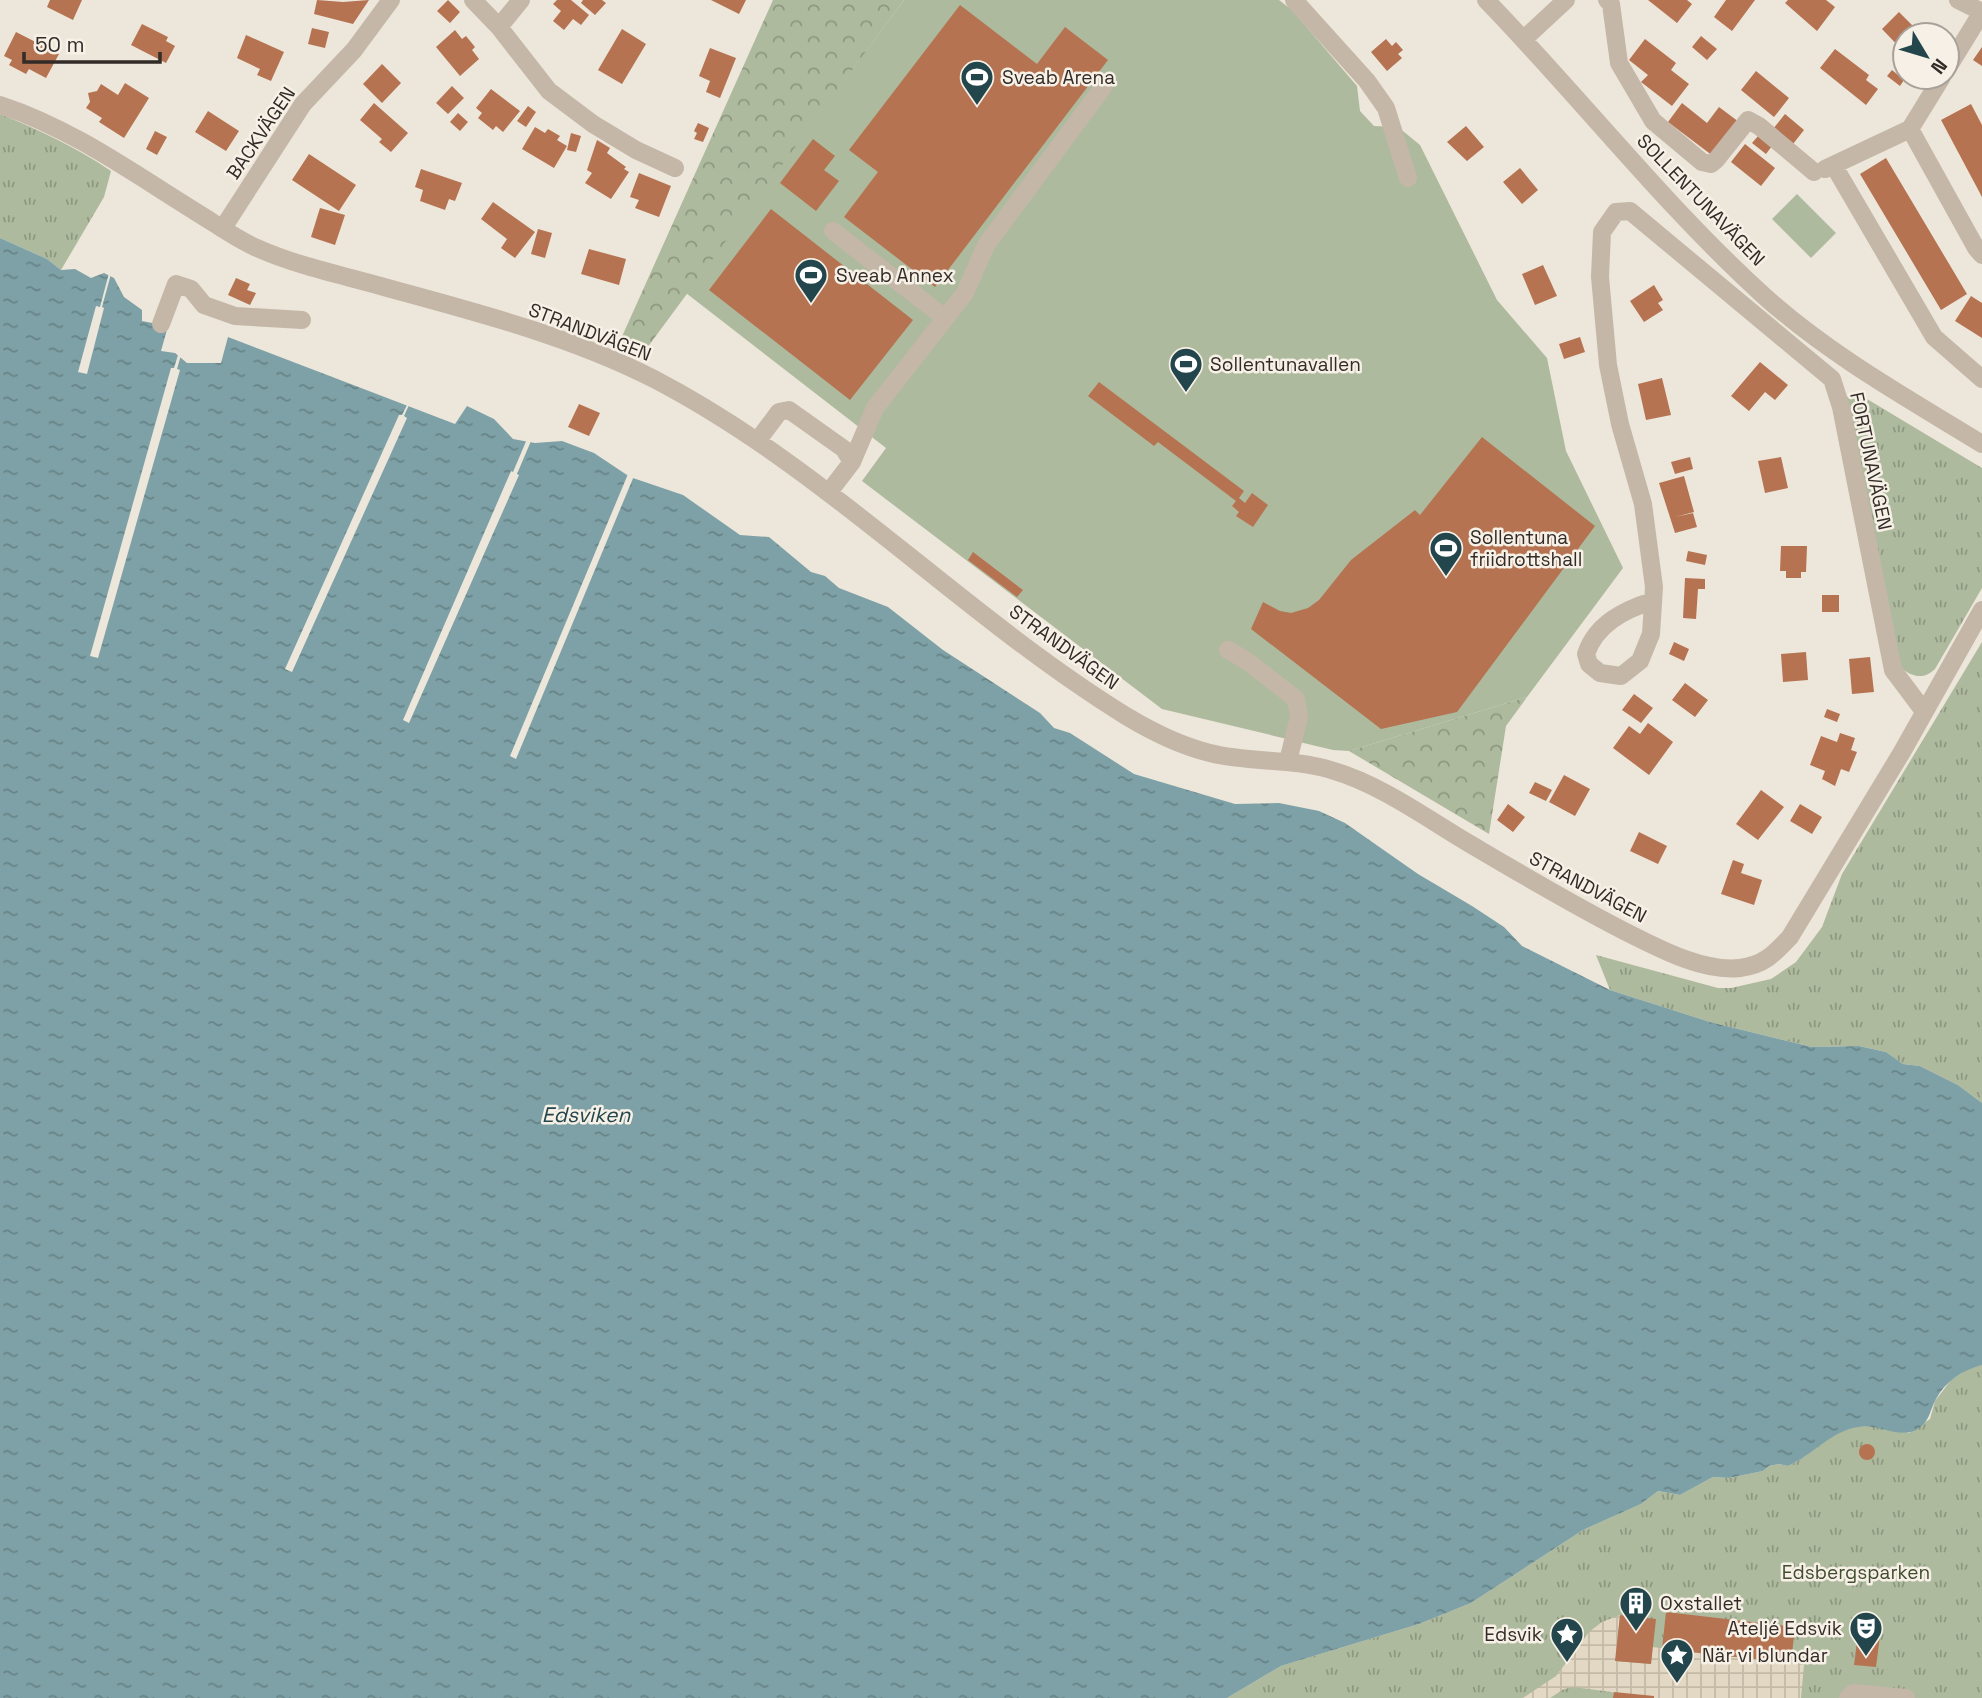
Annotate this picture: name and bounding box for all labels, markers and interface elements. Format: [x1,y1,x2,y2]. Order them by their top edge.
scale bar [24,21,161,65]
north arrow [1891,21,1961,91]
text: 50 m [35,31,85,58]
text: N [1925,53,1953,79]
sports icon: Sveab Arena [958,58,996,107]
place label: Sveab Arena [1002,65,1115,90]
street label: BACKVÄGEN [221,82,301,184]
street label: SOLLENTUNAVÄGEN [1631,129,1771,271]
sports icon: Sveab Annex [792,256,830,305]
place label: Sveab Annex [836,263,954,288]
street label: STRANDVÄGEN [525,297,655,367]
sports icon: Sollentunavallen [1167,345,1205,394]
place label: Sollentunavallen [1210,352,1361,377]
street label: FORTUNAVÄGEN [1844,390,1898,532]
place label: Sollentuna friidrottshall [1470,525,1582,572]
sports icon: Sollentuna friidrottshall [1427,529,1465,578]
street label: STRANDVÄGEN [1004,599,1124,695]
street label: STRANDVÄGEN [1525,846,1651,928]
water label: Edsviken [542,1101,631,1128]
park label: Edsbergsparken [1782,1560,1930,1585]
building icon: Oxstallet [1617,1584,1655,1633]
place label: Oxstallet [1660,1591,1742,1616]
theatre icon: Ateljé Edsvik [1847,1609,1885,1658]
place icon: Edsvik [1548,1615,1586,1664]
place label: Ateljé Edsvik [1728,1616,1842,1641]
place label: Edsvik [1484,1622,1542,1647]
place icon: När vi blundar [1658,1636,1696,1685]
place label: När vi blundar [1702,1643,1828,1668]

